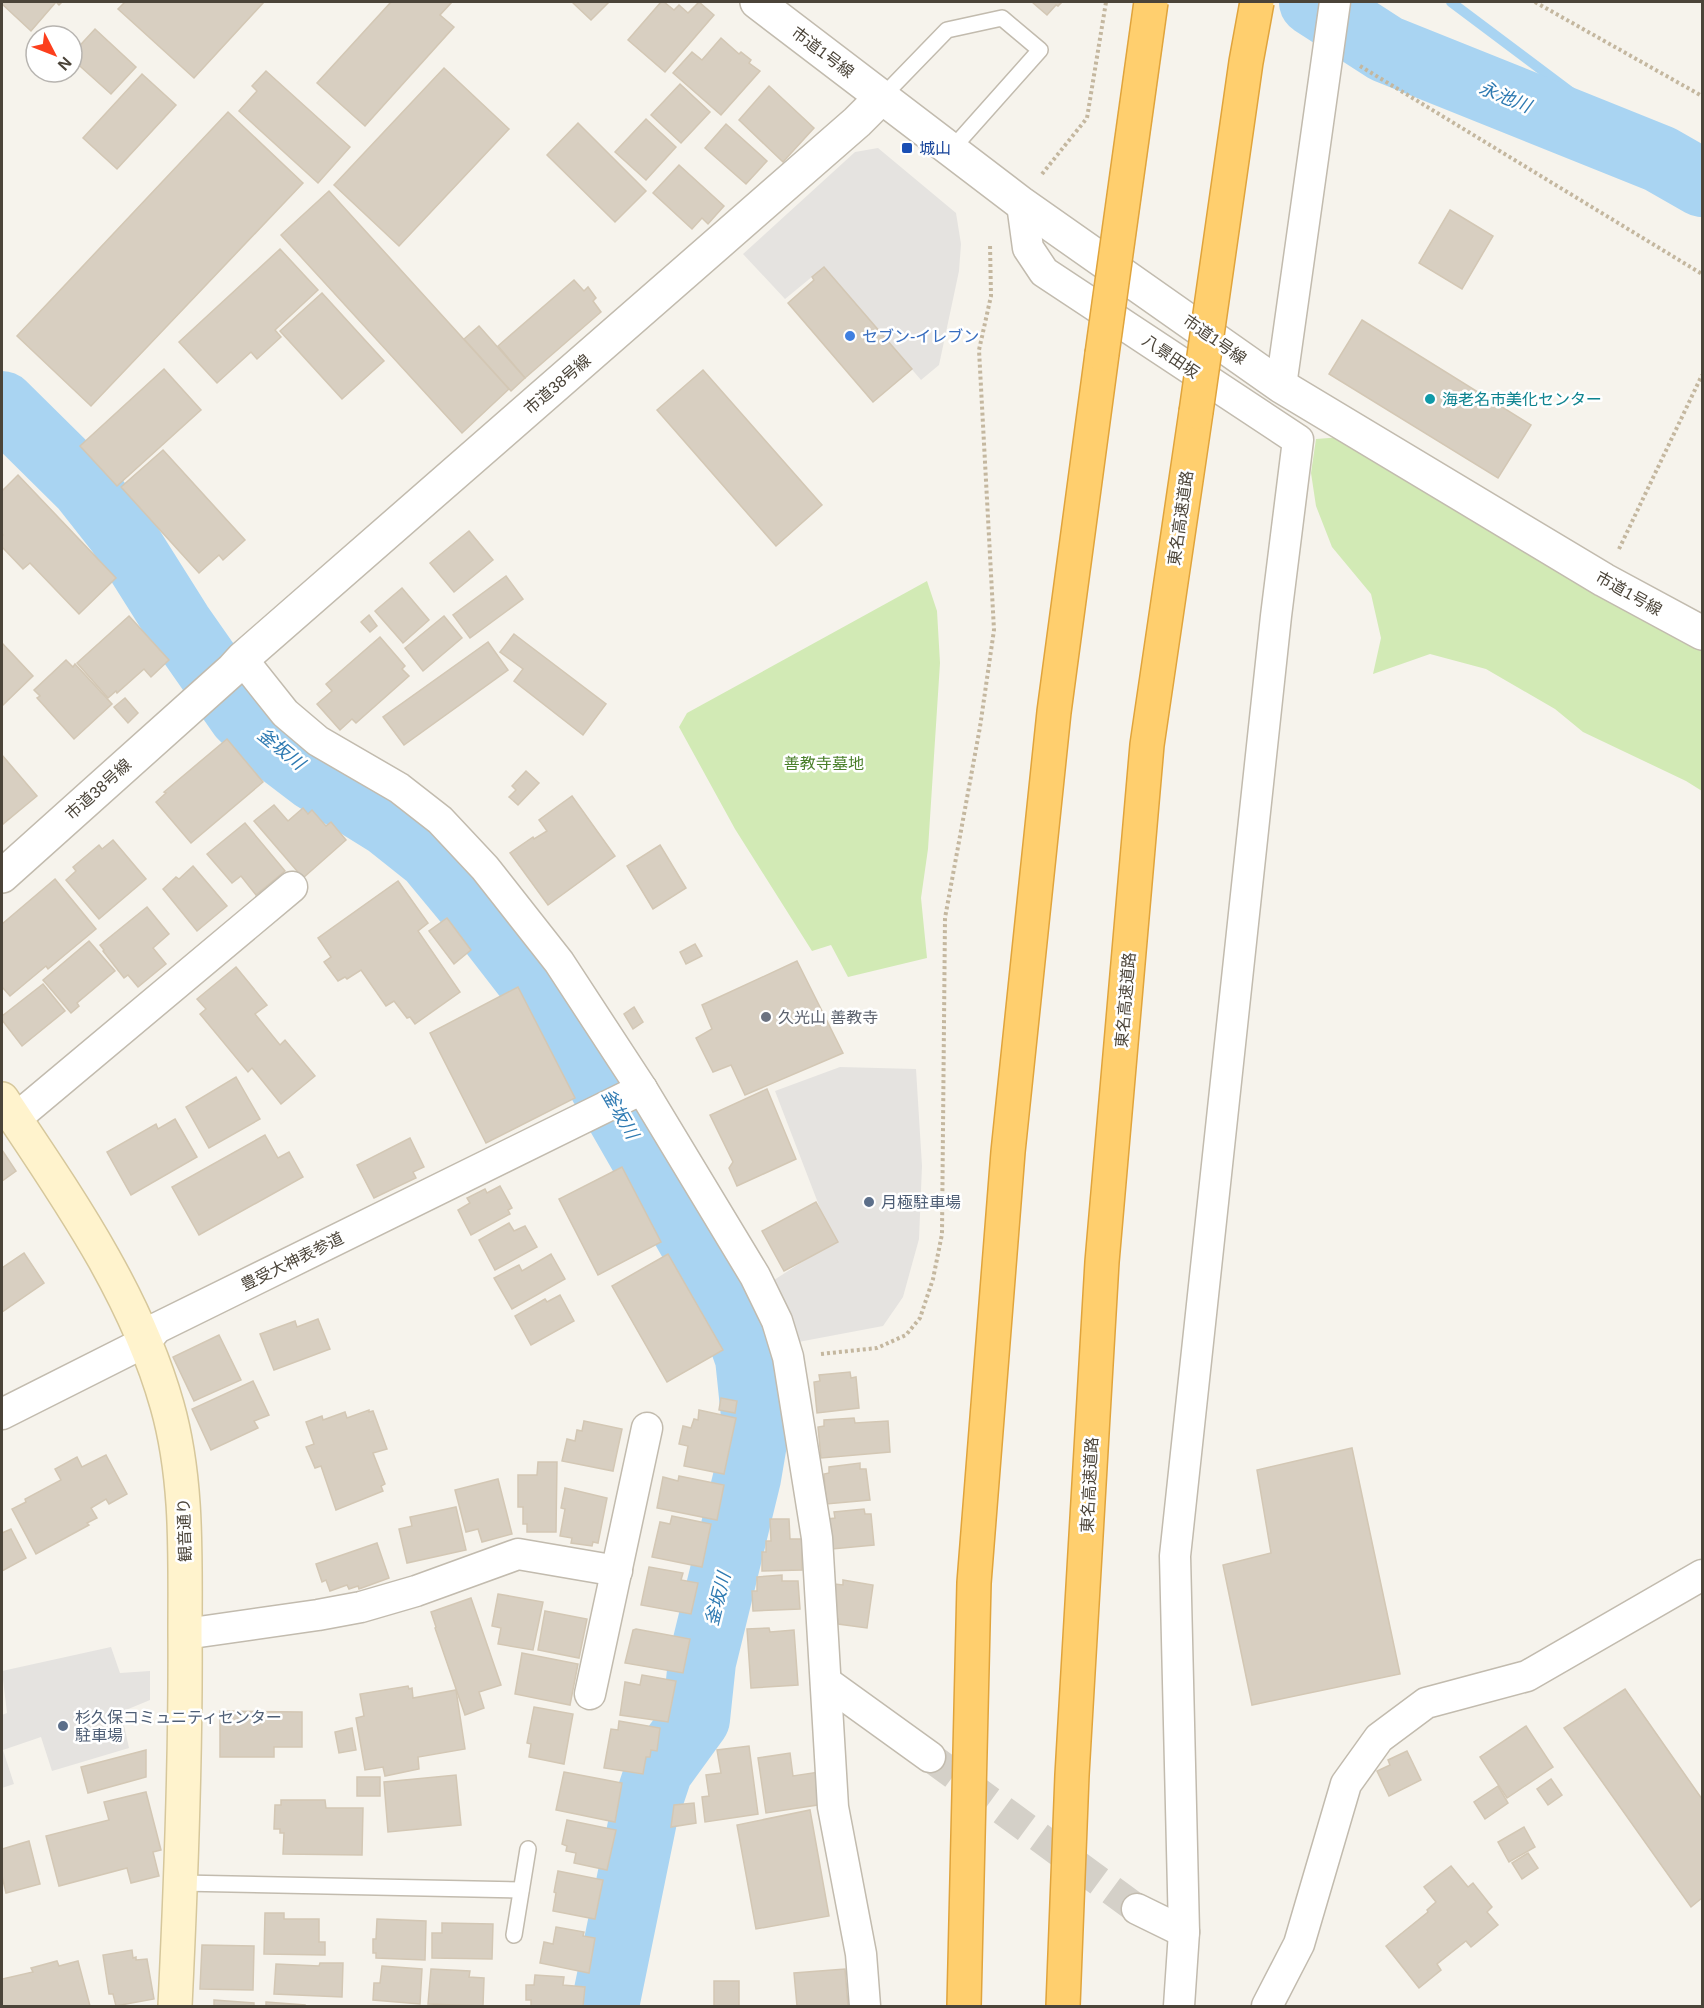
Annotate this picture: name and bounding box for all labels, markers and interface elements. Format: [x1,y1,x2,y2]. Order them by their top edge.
north arrow [24,24,84,84]
street label: 市道1号線 [788,24,857,81]
text: N [55,54,75,74]
water label: 永池川 [1476,78,1536,117]
place label: 城山 [919,140,951,157]
marker: 城山 [900,141,914,155]
street label: 市道1号線 [1180,312,1249,367]
place label: セブン-イレブン [862,328,979,345]
marker: セブン-イレブン [843,329,857,343]
street label: 八景田坂 [1139,331,1202,381]
street label: 市道38号線 [521,351,594,418]
place label: 海老名市美化センター [1442,391,1602,408]
marker: 海老名市美化センター [1423,392,1437,406]
street label: 東名高速道路 [1165,469,1196,567]
street label: 市道1号線 [1593,568,1665,619]
water label: 釜坂川 [254,724,310,775]
park label: 善教寺墓地 [784,755,864,772]
street label: 市道38号線 [62,756,134,823]
street label: 東名高速道路 [1113,951,1138,1049]
place label: 久光山 善教寺 [778,1009,878,1026]
marker: 久光山 善教寺 [759,1010,773,1024]
water label: 釜坂川 [598,1086,643,1144]
place label: 月極駐車場 [881,1194,961,1211]
marker: 月極駐車場 [862,1195,876,1209]
street label: 豊受大神表参道 [238,1228,346,1294]
street label: 東名高速道路 [1078,1437,1101,1533]
street label: 観音通り [175,1498,194,1562]
water label: 釜坂川 [702,1568,735,1628]
place label: 杉久保コミュニティセンター 駐車場 [75,1709,282,1744]
marker: 杉久保コミュニティセンター 駐車場 [56,1719,70,1733]

